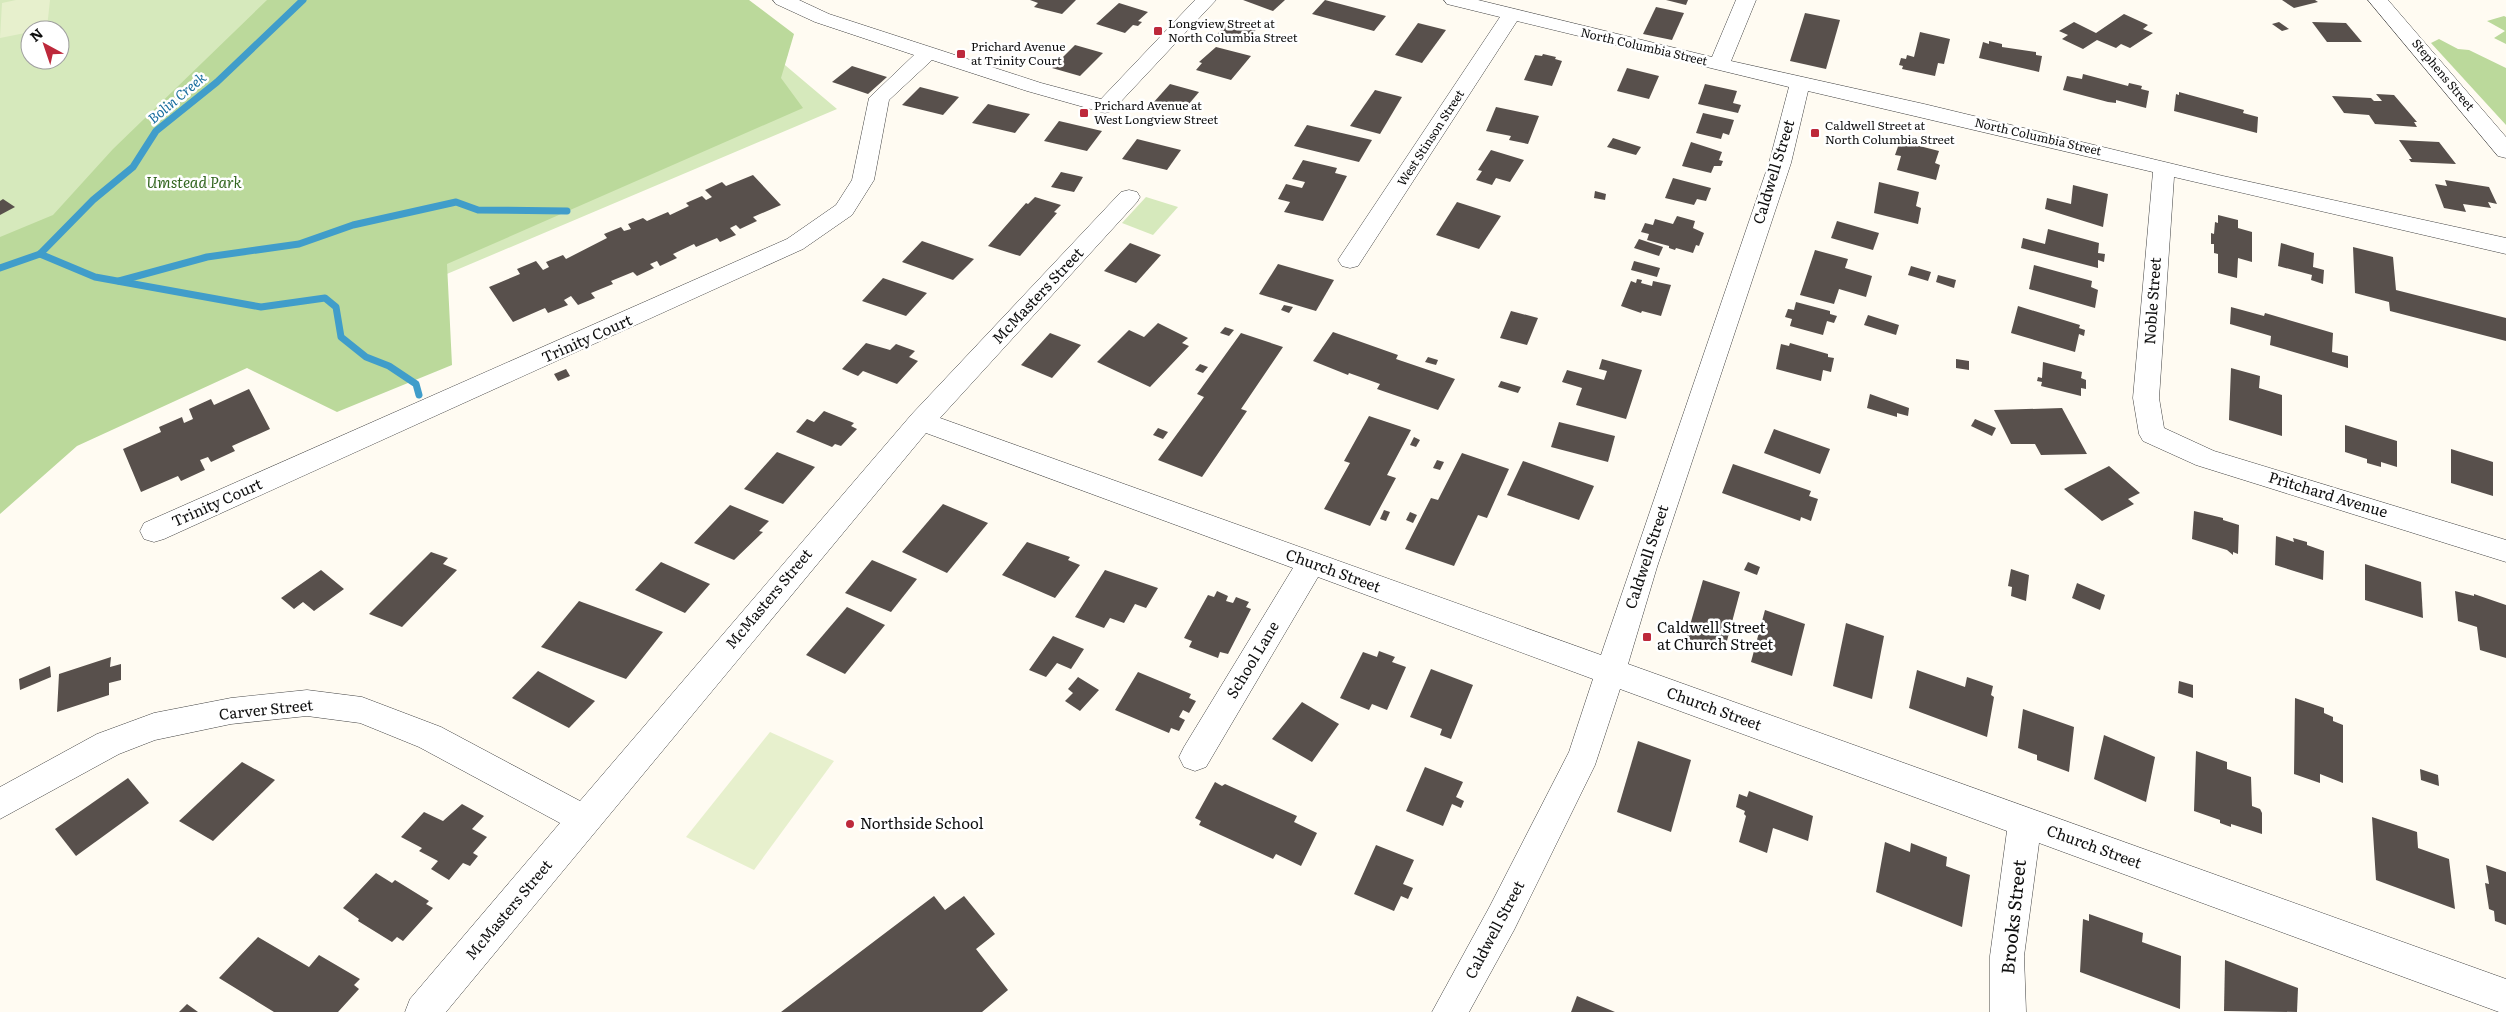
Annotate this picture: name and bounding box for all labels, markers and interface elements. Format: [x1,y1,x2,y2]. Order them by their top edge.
place label: Longview Street at North Columbia Street [1168,14,1298,46]
north arrow [20,20,70,70]
text: N [25,23,47,46]
street label: North Columbia Street [1579,23,1710,69]
marker: Longview Street at North Columbia Street [1152,25,1164,37]
street label: Stephens Street [2408,34,2479,114]
place label: Prichard Avenue at Trinity Court [971,37,1066,69]
marker: Prichard Avenue at Trinity Court [955,48,967,60]
water label: Bolin Creek [143,67,210,127]
street label: West Stinson Street [1392,86,1468,189]
place label: Prichard Avenue at West Longview Street [1094,96,1218,128]
marker: Prichard Avenue at West Longview Street [1078,107,1090,119]
street label: North Columbia Street [1973,113,2104,159]
street label: Caldwell Street [1746,116,1799,227]
place label: Caldwell Street at North Columbia Street [1825,116,1955,148]
marker: Caldwell Street at North Columbia Street [1809,127,1821,139]
park label: Umstead Park [146,170,242,193]
street label: McMasters Street [986,241,1088,349]
street label: Noble Street [2137,256,2166,345]
street label: Trinity Court [538,307,635,368]
street label: Pritchard Avenue [2266,464,2391,523]
street label: Trinity Court [168,471,265,532]
street label: Caldwell Street [1618,501,1673,612]
street label: Church Street [1283,542,1384,597]
street label: McMasters Street [719,543,817,653]
place label: Caldwell Street at Church Street [1657,615,1773,655]
street label: School Lane [1220,616,1284,702]
marker: Caldwell Street at Church Street [1641,631,1653,643]
street label: Church Street [1664,680,1765,735]
street label: Carver Street [218,692,314,725]
place label: Northside School [860,811,984,834]
marker: Northside School [844,818,856,830]
street label: Church Street [2044,818,2145,873]
street label: McMasters Street [459,854,557,964]
street label: Brooks Street [1993,857,2032,976]
street label: Caldwell Street [1458,876,1529,983]

